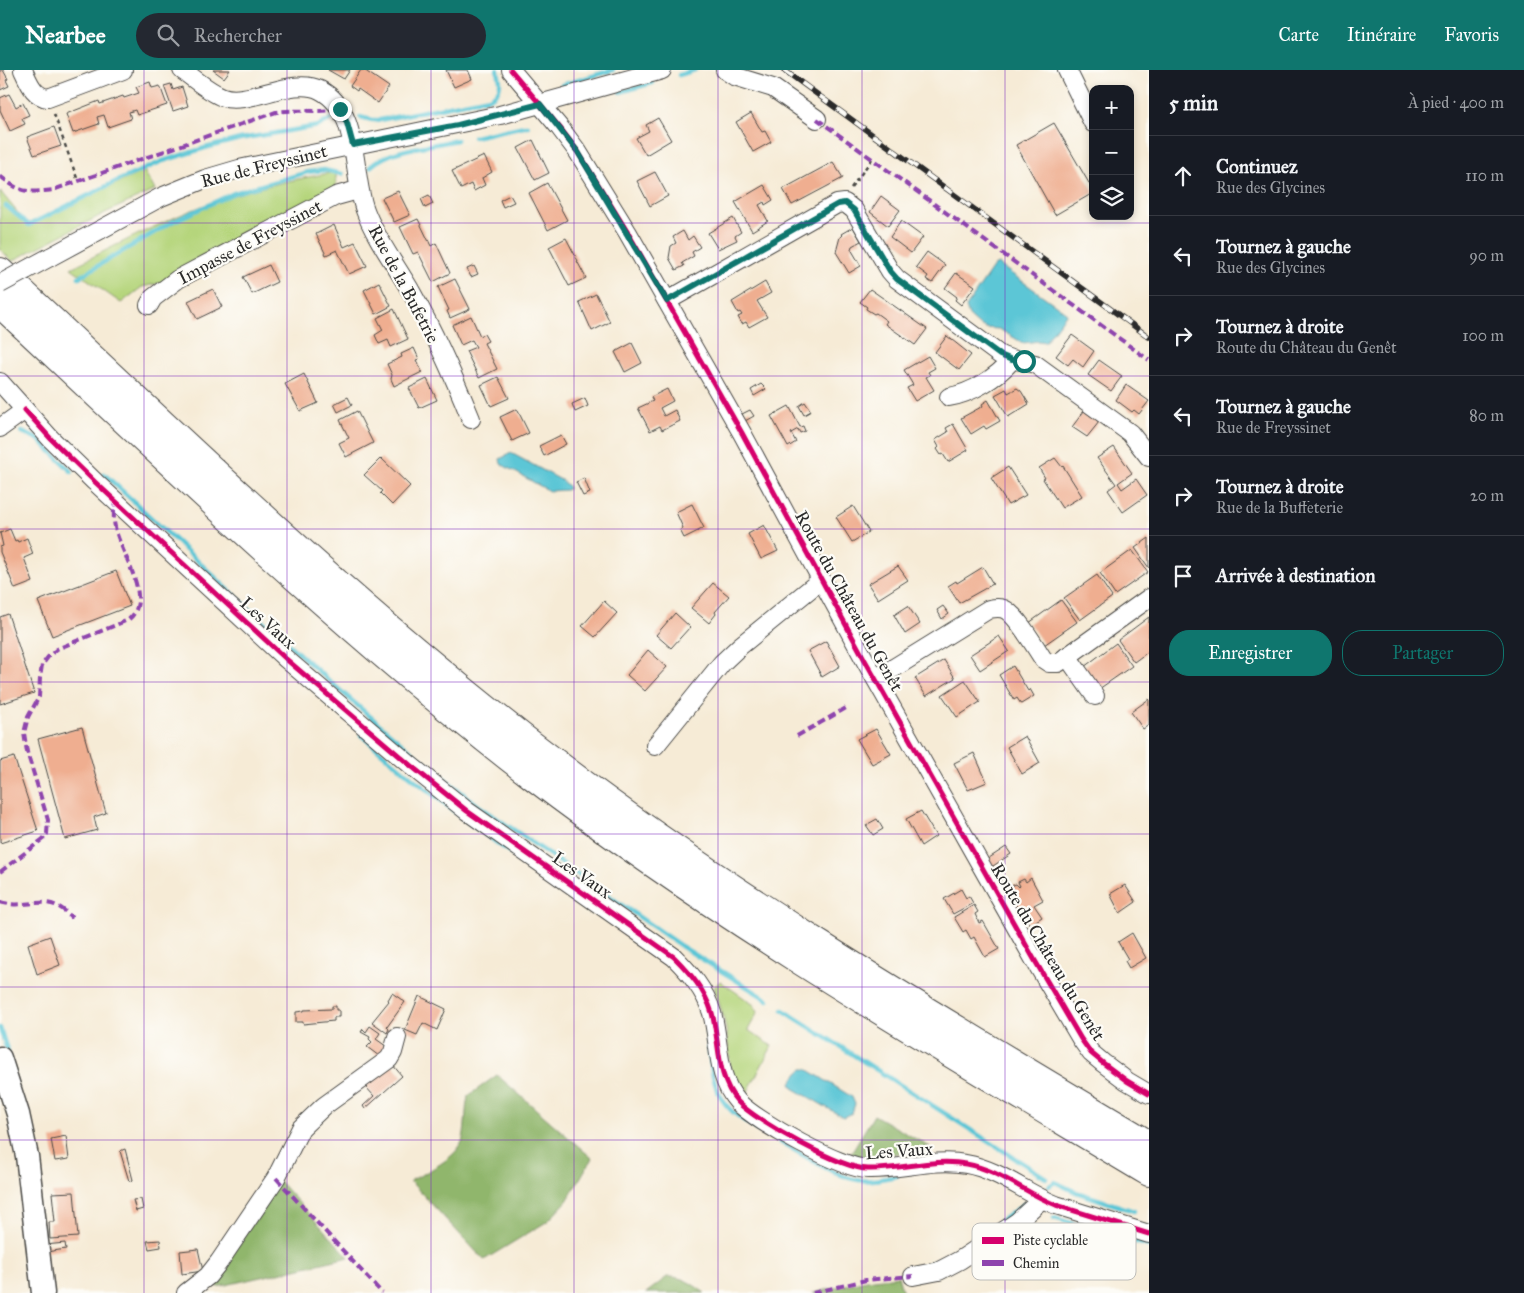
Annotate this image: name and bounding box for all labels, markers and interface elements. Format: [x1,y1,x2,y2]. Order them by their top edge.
search box [136,13,486,58]
text: Nearbee [25,20,106,50]
icon: search [154,21,182,49]
text: Rechercher [194,24,282,47]
text: Carte [1279,24,1319,46]
text: Itinéraire [1347,24,1416,46]
text: Favoris [1444,24,1499,46]
map controls [1089,85,1134,220]
button: + [1089,85,1134,130]
text: 5 min [1169,90,1218,116]
text: À pied · 400 m [1408,93,1504,112]
route end [329,98,352,121]
button: − [1089,130,1134,175]
street label: Rue de Freyssinet [199,140,330,192]
text: Continuez [1216,155,1298,178]
icon: ahead [1169,162,1197,190]
text: 110 m [1465,166,1504,185]
button: layers [1089,175,1134,220]
text: Rue des Glycines [1216,178,1325,197]
street label: Impasse de Freyssinet [174,194,326,289]
street label: Rue de la Bufetrie [364,221,444,347]
text: Tournez à gauche [1216,235,1351,258]
icon: left [1169,242,1197,270]
text: 90 m [1469,246,1504,265]
text: Rue des Glycines [1216,258,1325,277]
text: Tournez à droite [1216,315,1344,338]
icon: right [1169,322,1197,350]
text: 100 m [1462,326,1504,345]
text: Route du Château du Genêt [1216,338,1397,357]
route start [1013,350,1036,373]
text: Tournez à gauche [1216,395,1351,418]
icon: left [1169,402,1197,430]
text: 80 m [1469,406,1504,425]
text: Rue de Freyssinet [1216,418,1331,437]
text: Tournez à droite [1216,475,1344,498]
icon: right [1169,482,1197,510]
text: 20 m [1470,486,1504,505]
text: Rue de la Buffeterie [1216,498,1343,517]
street label: Route du Château du Genêt [790,507,908,696]
icon: arrive [1169,562,1197,590]
text: Arrivée à destination [1216,564,1375,587]
street label: Les Vaux [236,592,300,654]
button: Enregistrer [1169,630,1332,676]
button: Partager [1342,630,1504,676]
street label: Les Vaux [548,847,616,903]
street label: Route du Château du Genêt [986,859,1110,1045]
street label: Les Vaux [865,1138,933,1164]
legend [972,1223,1136,1280]
text: Piste cyclable [1013,1232,1088,1249]
text: Chemin [1013,1255,1060,1272]

